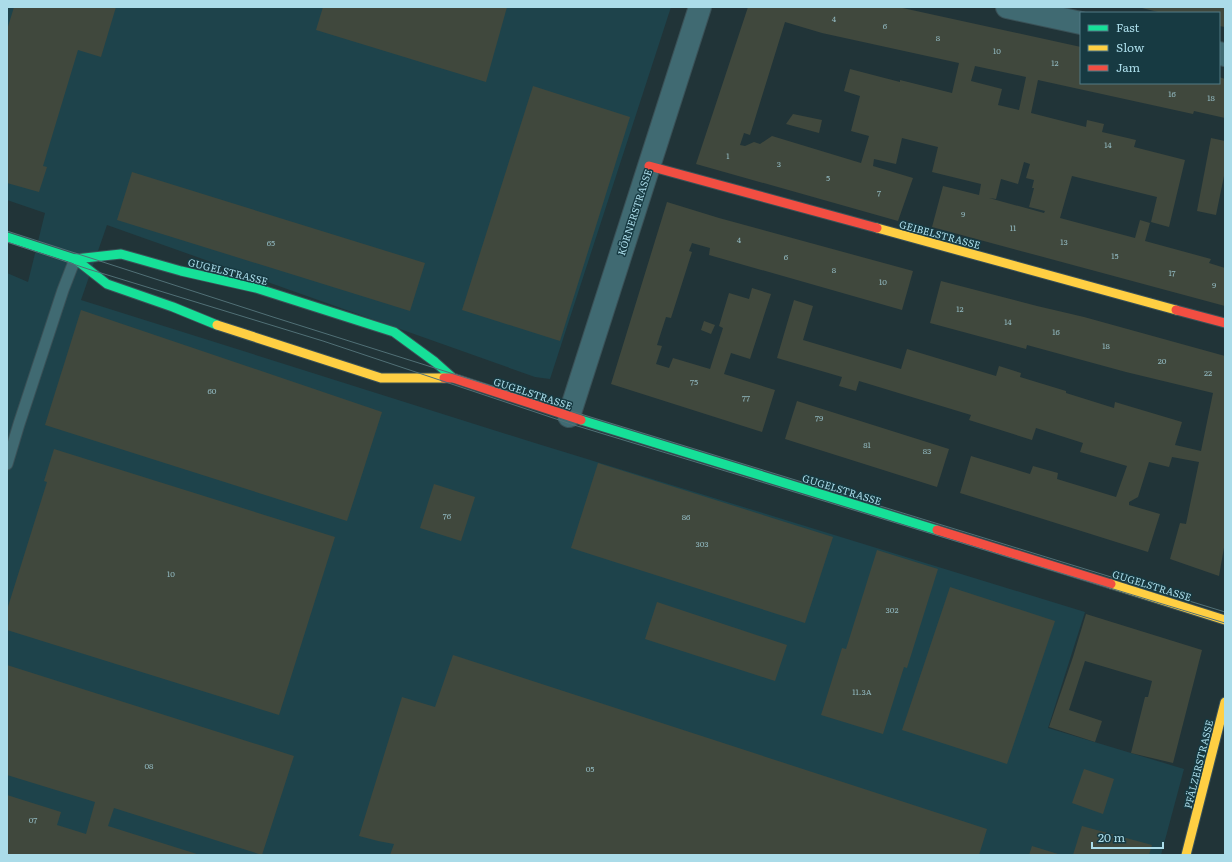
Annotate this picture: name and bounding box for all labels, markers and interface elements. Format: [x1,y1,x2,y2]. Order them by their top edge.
legend [1080,12,1220,84]
house number: 4 [832,13,837,24]
text: Fast [1116,18,1140,36]
house number: 6 [883,20,888,31]
house number: 8 [936,32,941,43]
text: Slow [1116,38,1145,56]
house number: 10 [993,45,1001,56]
house number: 12 [1051,57,1059,68]
text: Jam [1116,58,1141,76]
house number: 16 [1168,88,1176,99]
house number: 18 [1207,92,1215,103]
house number: 14 [1104,139,1112,150]
house number: 1 [726,150,730,161]
house number: 3 [777,158,781,169]
street label: KÖRNERSTRASSE [613,167,655,257]
house number: 5 [826,172,830,183]
house number: 7 [877,187,881,198]
house number: 9 [961,208,965,219]
street label: GEIBELSTRASSE [898,216,982,252]
house number: 11 [1010,222,1017,233]
house number: 4 [737,234,742,245]
house number: 13 [1060,236,1068,247]
house number: 65 [267,237,275,248]
house number: 15 [1111,250,1119,261]
house number: 6 [784,251,789,262]
street label: GUGELSTRASSE [186,254,270,288]
house number: 8 [832,264,837,275]
house number: 17 [1168,267,1176,278]
house number: 10 [879,276,887,287]
house number: 9 [1212,279,1216,290]
house number: 12 [956,303,964,314]
house number: 14 [1004,316,1012,327]
house number: 16 [1052,326,1060,337]
house number: 18 [1102,340,1110,351]
house number: 20 [1158,355,1167,366]
house number: 22 [1204,367,1212,378]
street label: GUGELSTRASSE [492,373,574,413]
house number: 75 [690,376,698,387]
house number: 60 [208,385,217,396]
house number: 77 [742,392,750,403]
house number: 79 [815,412,823,423]
house number: 81 [863,439,872,450]
house number: 83 [923,445,931,456]
street label: GUGELSTRASSE [801,470,883,508]
house number: 76 [443,510,452,521]
house number: 86 [682,511,691,522]
house number: 303 [695,538,709,549]
street label: GUGELSTRASSE [1111,566,1193,604]
house number: 10 [167,568,175,579]
house number: 302 [886,604,898,615]
house number: 11.3A [852,686,872,697]
street label: PFÄLZERSTRASSE [1180,718,1216,810]
house number: 08 [144,760,154,771]
house number: 05 [586,763,594,774]
house number: 07 [29,814,37,825]
scale bar [1092,824,1163,850]
text: 20 m [1098,828,1125,846]

